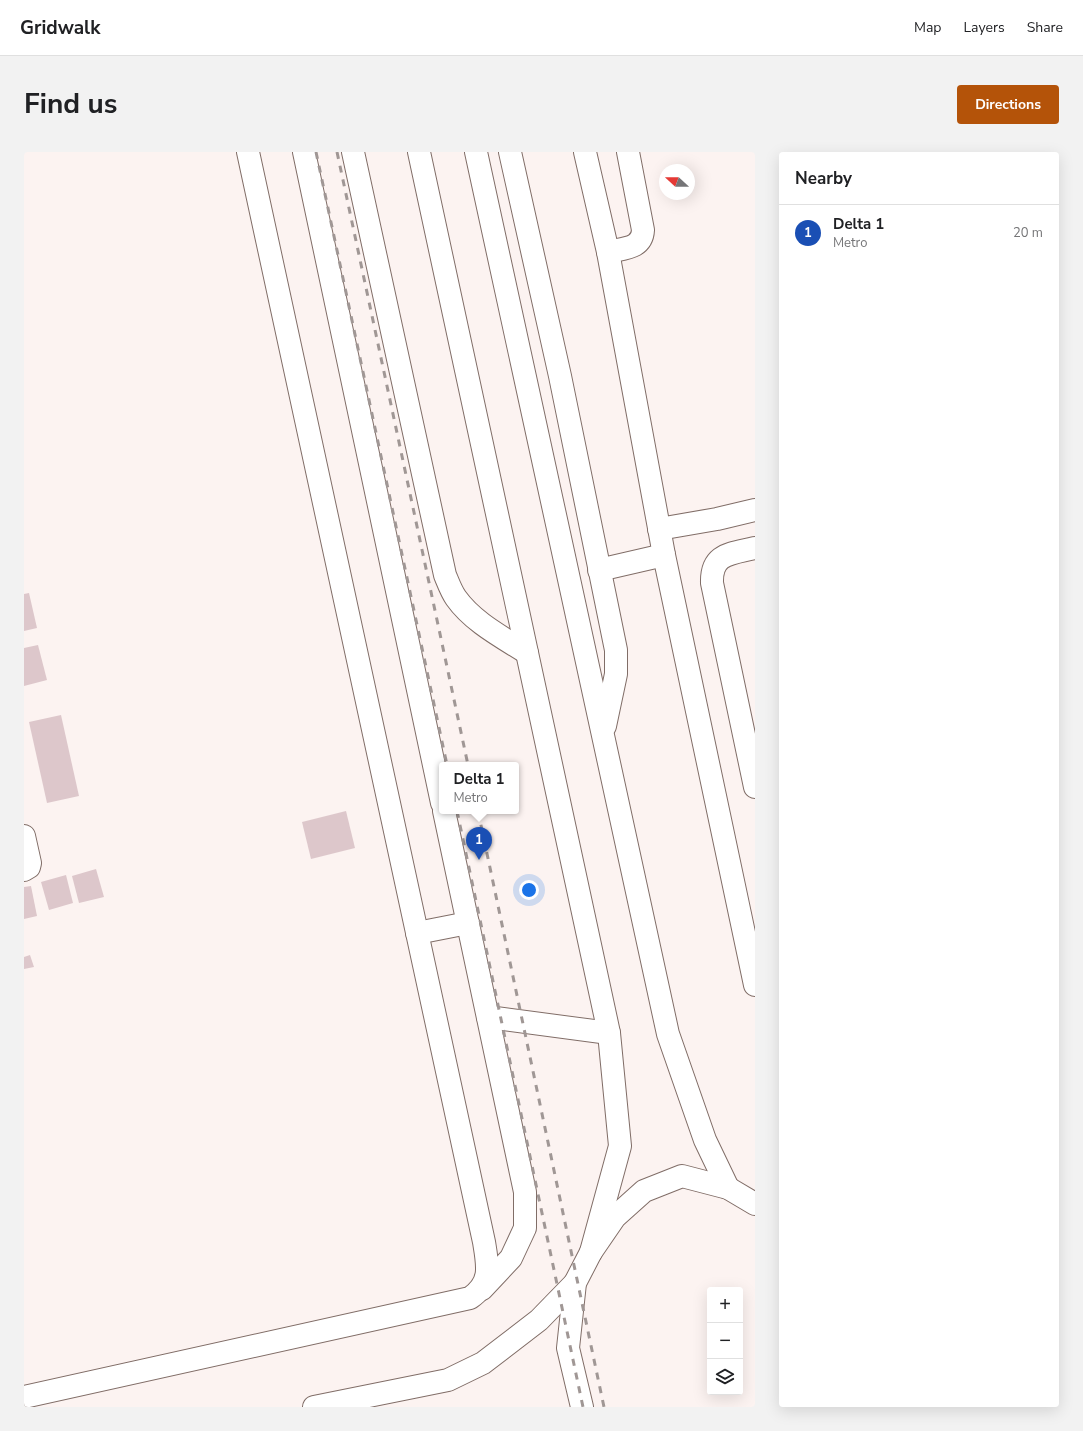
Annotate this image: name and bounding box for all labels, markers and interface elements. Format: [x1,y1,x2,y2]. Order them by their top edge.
text: Gridwalk [20,15,100,41]
text: Map [914,18,941,37]
text: Layers [963,18,1005,37]
text: Share [1027,18,1063,37]
text: Find us [24,85,118,123]
button: Directions [957,85,1059,124]
north arrow [659,164,695,200]
text: Nearby [795,167,852,190]
text: Delta 1 [833,214,884,234]
text: 1 [804,224,812,242]
text: 20 m [1013,224,1043,242]
text: Metro [833,234,867,252]
popup [439,762,519,814]
text: Delta 1 [453,769,505,789]
text: Metro [453,789,488,807]
pin: 1 [466,827,492,860]
your location [519,880,539,900]
map controls [707,1287,743,1395]
button: + [707,1287,743,1323]
button: − [707,1323,743,1359]
button: layers [707,1359,743,1395]

